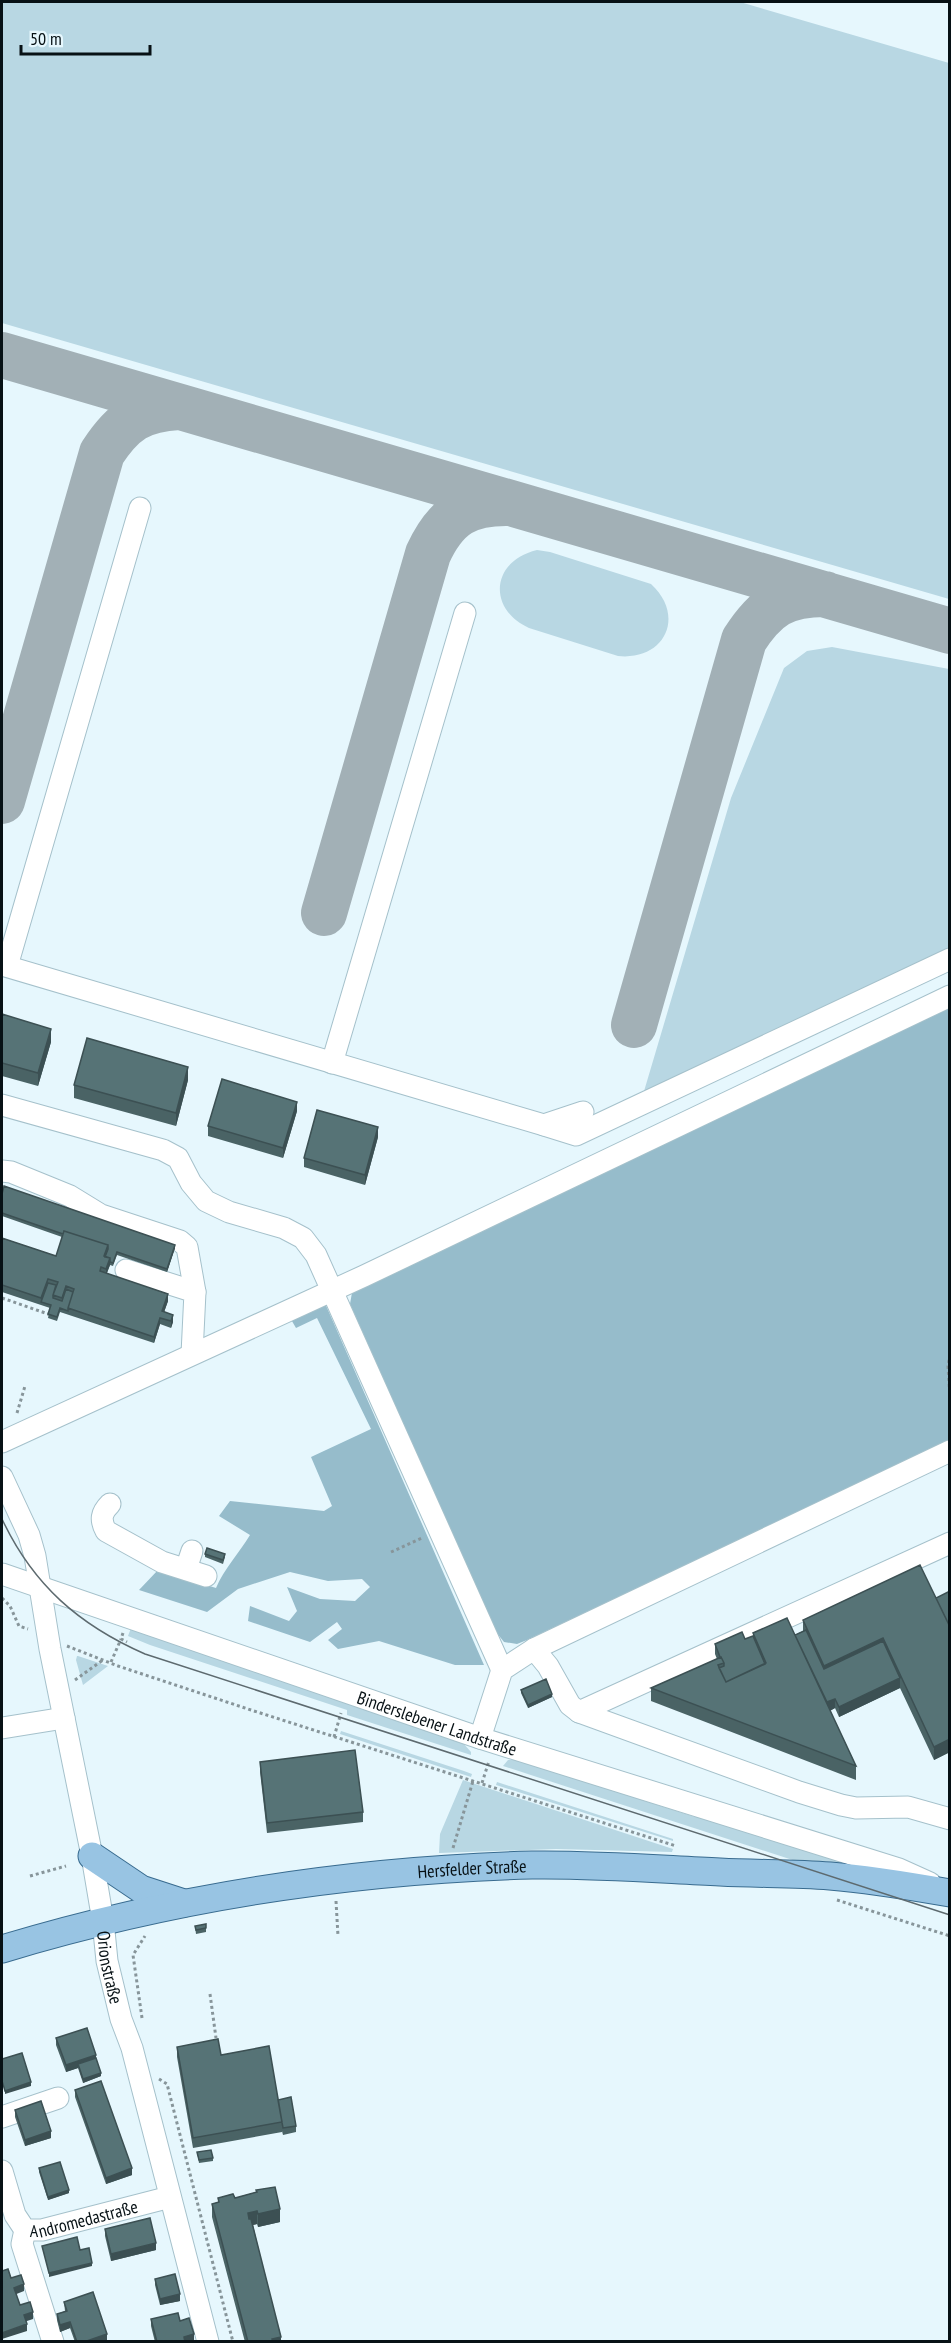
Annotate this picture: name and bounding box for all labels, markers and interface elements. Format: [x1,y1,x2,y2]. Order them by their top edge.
scale bar [21,18,150,56]
text: 50 m [30,27,62,50]
street label: Binderslebener Landstraße [354,1685,520,1760]
street label: Hersfelder Straße [416,1854,527,1883]
street label: Orionstraße [93,1930,128,2006]
street label: Andromedastraße [30,2194,140,2242]

